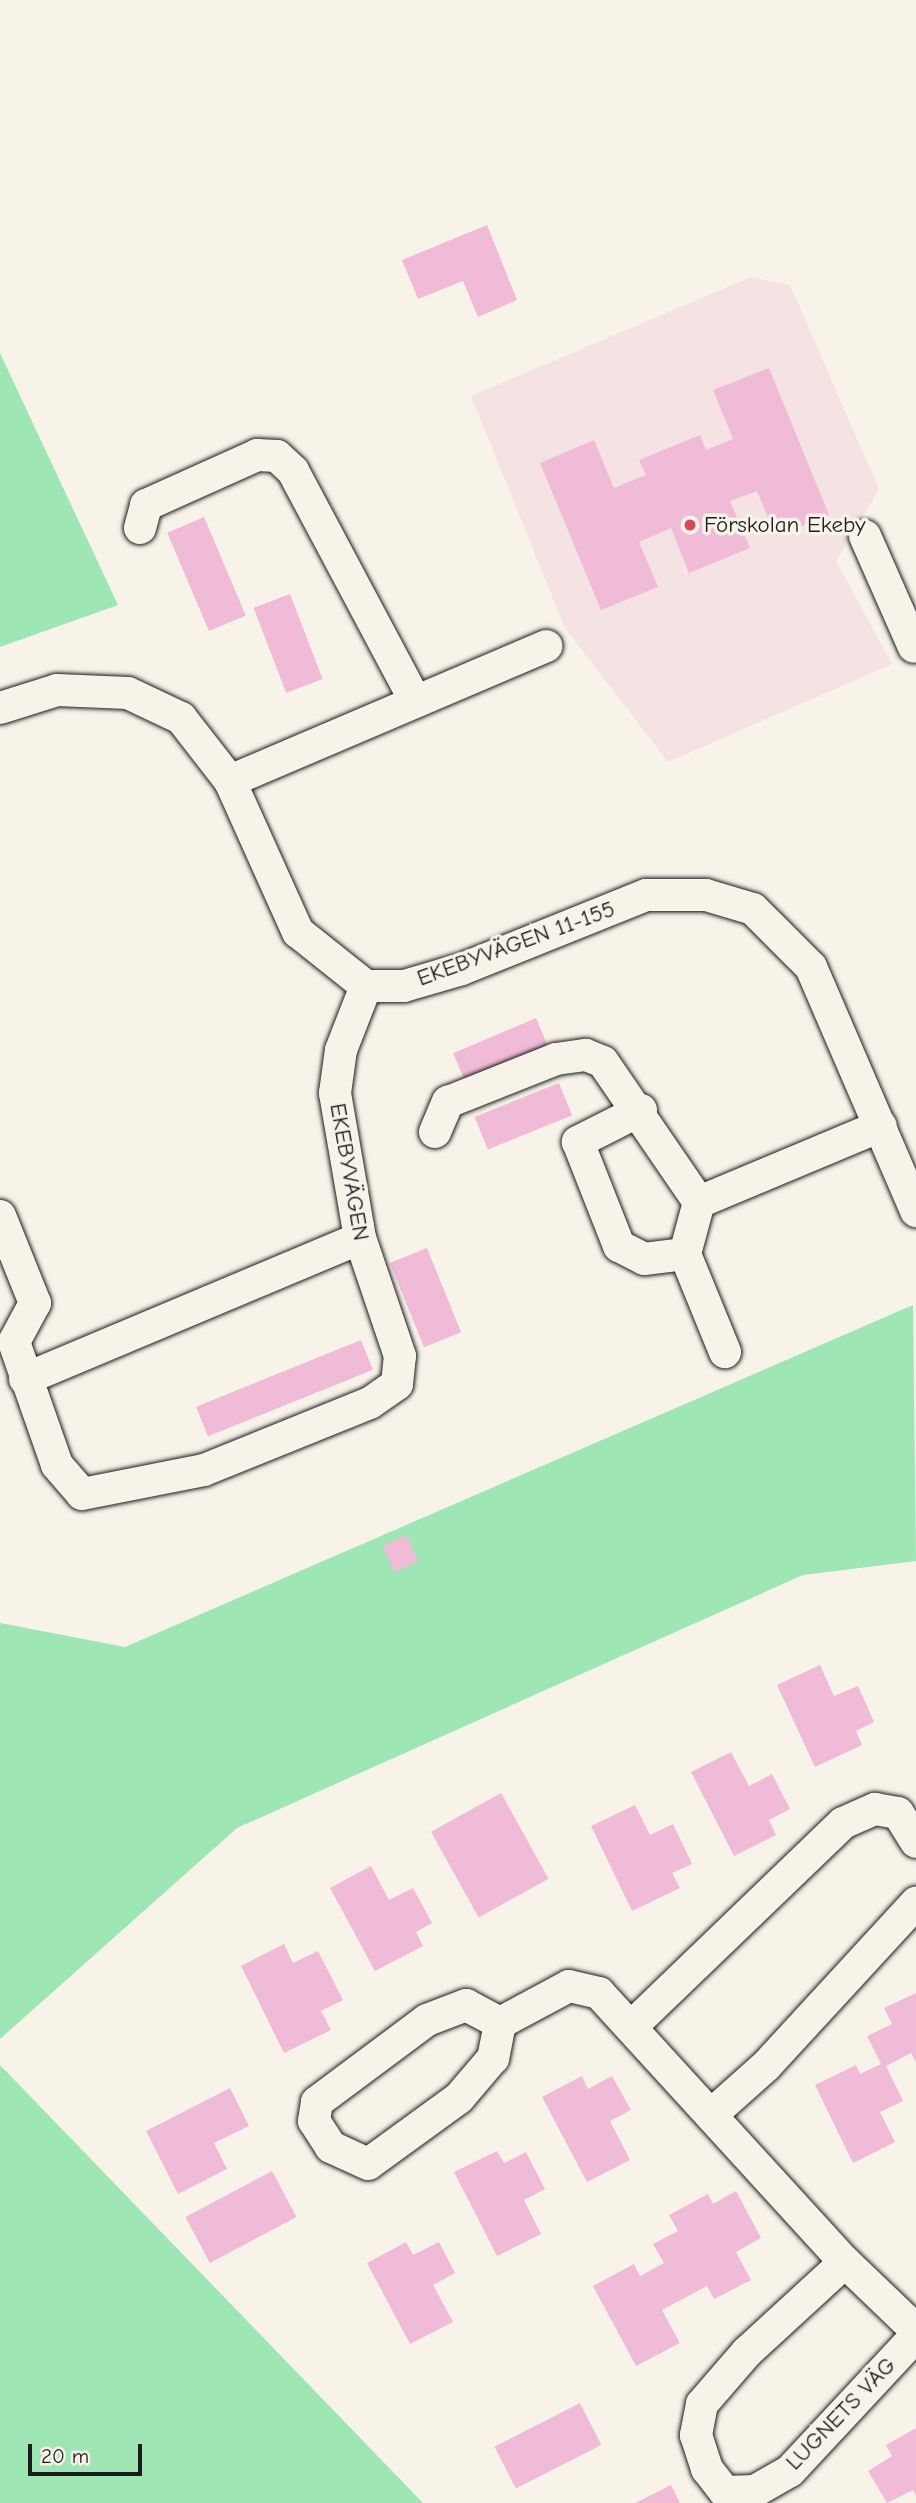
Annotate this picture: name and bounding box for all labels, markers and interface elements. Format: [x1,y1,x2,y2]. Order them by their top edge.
place label: Förskolan Ekeby [704,511,865,539]
marker: Förskolan Ekeby [682,517,698,533]
street label: EKEBYVÄGEN 11-155 [413,895,619,993]
street label: EKEBYVÄGEN [323,1101,375,1243]
street label: LUGNETS VÄG [780,2352,902,2476]
scale bar [32,2430,145,2474]
text: 20 m [41,2444,89,2468]

